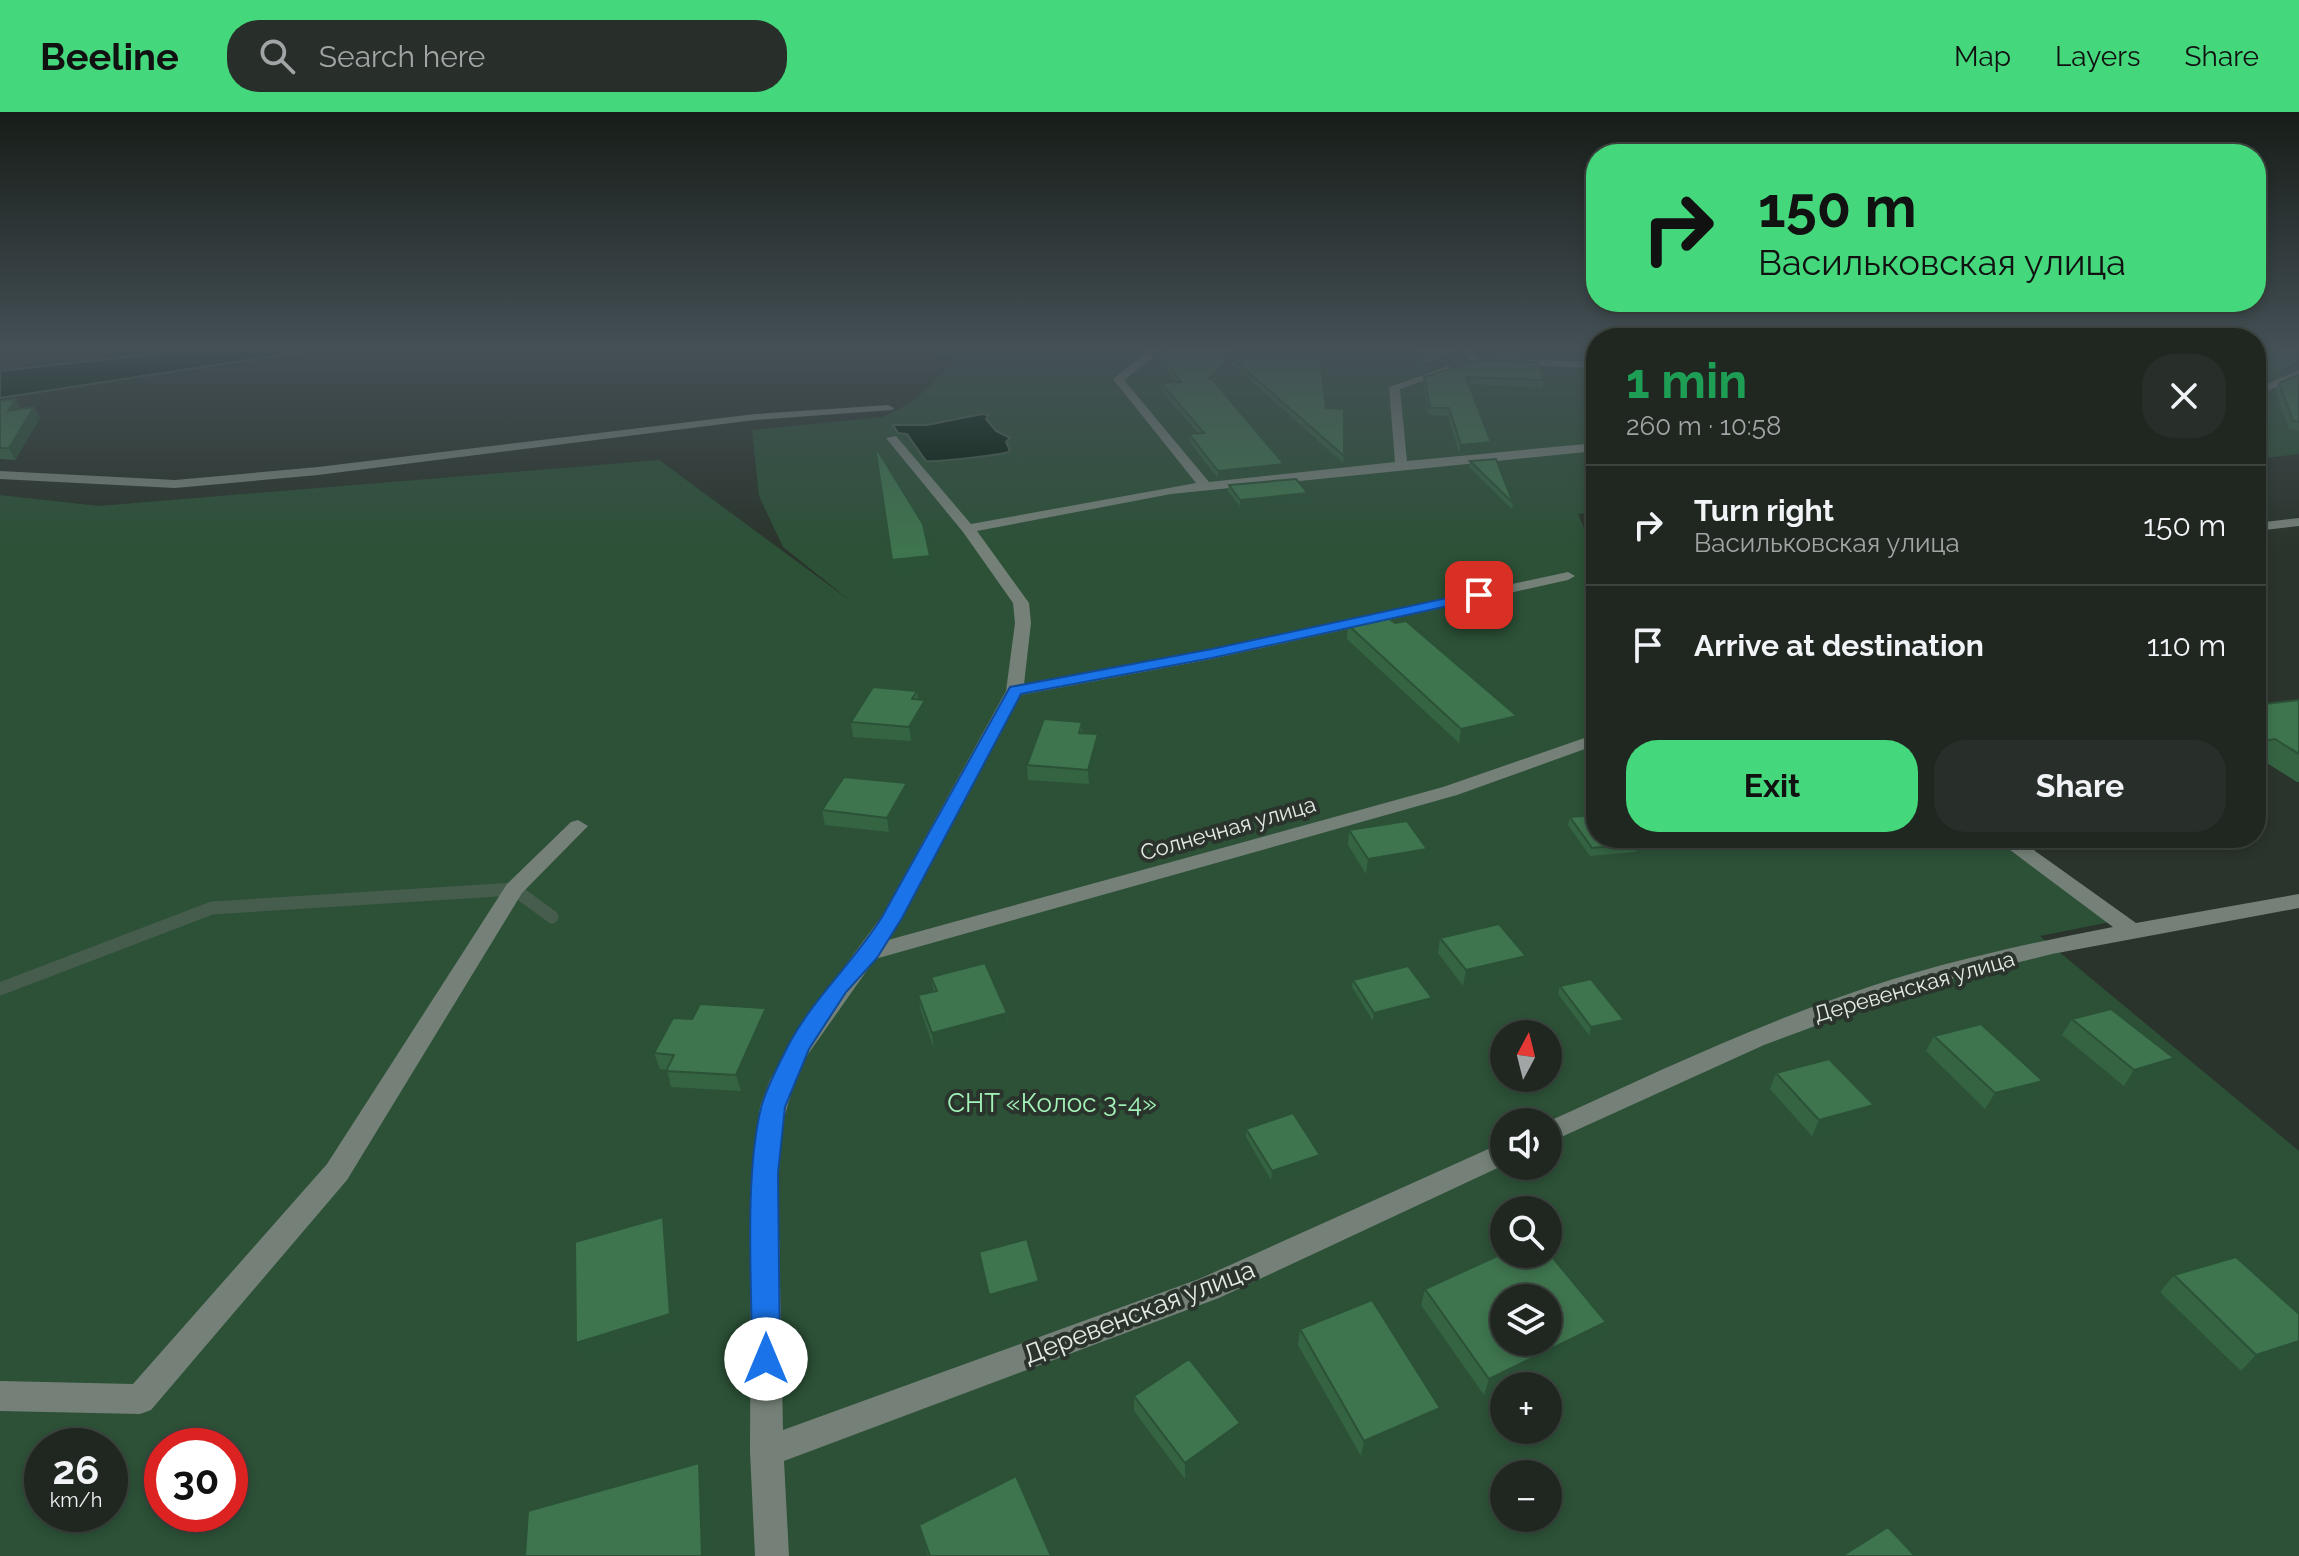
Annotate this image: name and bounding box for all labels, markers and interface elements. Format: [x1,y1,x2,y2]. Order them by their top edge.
search box [227,20,787,92]
text: Beeline [40,34,179,79]
icon: search [255,34,299,78]
text: Search here [319,39,485,74]
text: Map [1954,40,2011,73]
text: Layers [2055,40,2141,73]
text: Share [2185,40,2259,73]
text: 150 m [1758,174,1917,240]
icon: right [1626,176,1730,280]
text: Васильковская улица [1758,241,2126,283]
text: 1 min [1626,353,1747,409]
button: close [2142,354,2226,438]
text: 260 m · 10:58 [1626,411,1781,441]
text: Turn right [1694,493,1834,528]
icon: right [1626,503,1670,547]
text: 150 m [2143,508,2226,543]
text: Васильковская улица [1694,528,1960,558]
pin [1445,561,1513,629]
icon: arrive [1457,573,1501,617]
icon: arrive [1626,623,1670,667]
text: Arrive at destination [1694,628,1984,663]
text: 110 m [2147,628,2226,663]
button: Exit [1626,740,1918,832]
button: Share [1934,740,2226,832]
street label: Солнечная улица [1137,791,1319,865]
street label: Деревенская улица [1811,945,2017,1027]
north arrow [1490,1020,1562,1092]
map controls [1490,1020,1562,1532]
park label: СНТ «Колос 3-4» [947,1088,1157,1118]
button: sound [1490,1108,1562,1180]
button: search [1490,1196,1562,1268]
street label: Деревенская улица [1019,1254,1259,1370]
button: layers [1490,1284,1562,1356]
position arrow [724,1317,808,1401]
button: + [1490,1372,1562,1444]
speed limit sign: 30 [144,1428,248,1532]
text: 26 [53,1446,99,1493]
button: − [1490,1460,1562,1532]
text: km/h [50,1488,102,1512]

